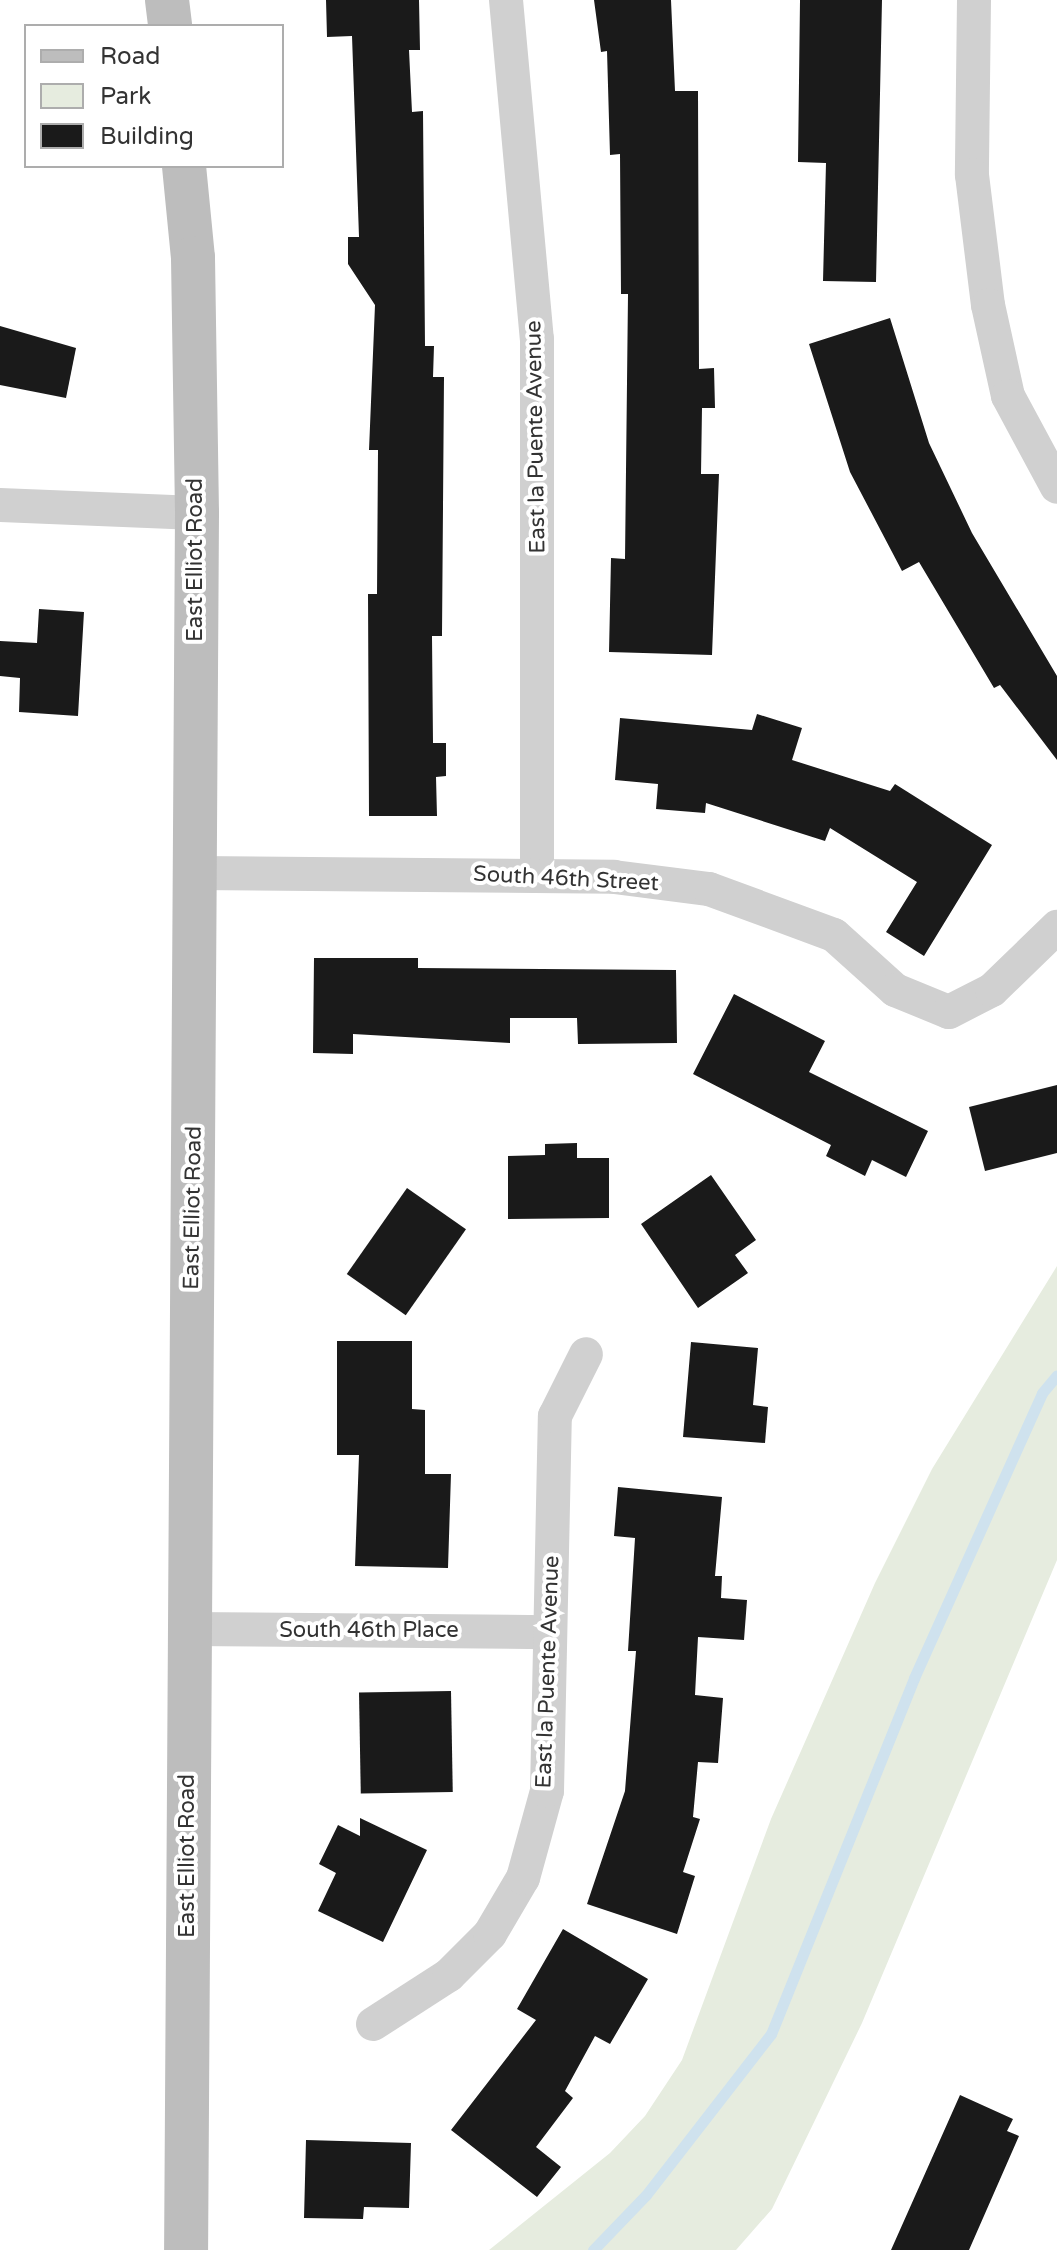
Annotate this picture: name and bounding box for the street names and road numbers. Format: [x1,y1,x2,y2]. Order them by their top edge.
street label: East la Puente Avenue [521,320,551,554]
street label: East Elliot Road [183,478,209,642]
street label: South 46th Street [472,861,660,897]
street label: East Elliot Road [178,1126,208,1290]
street label: East la Puente Avenue [531,1555,565,1789]
street label: South 46th Place [279,1618,459,1644]
street label: East Elliot Road [175,1774,201,1938]

